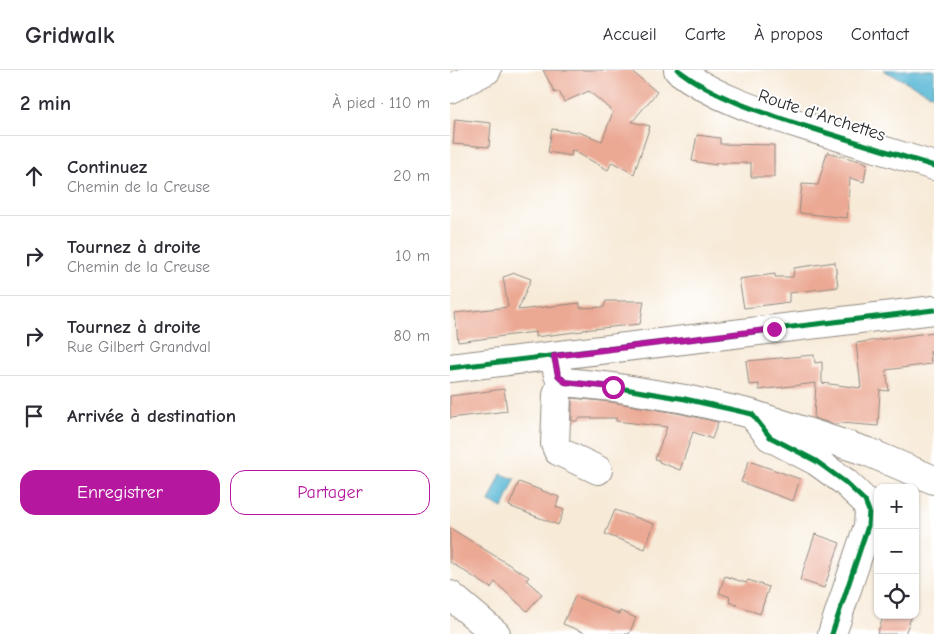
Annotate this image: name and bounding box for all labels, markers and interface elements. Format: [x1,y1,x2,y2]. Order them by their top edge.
text: Gridwalk [25,21,114,49]
text: Accueil [603,24,657,45]
text: Carte [685,24,726,45]
text: À propos [754,24,823,45]
text: Contact [851,24,909,45]
street label: Route d'Archettes [756,85,888,146]
text: 2 min [20,91,71,115]
text: À pied · 110 m [332,94,430,112]
text: Continuez [67,156,147,178]
icon: ahead [20,162,48,190]
text: 20 m [393,167,430,185]
text: Chemin de la Creuse [67,178,210,196]
text: Tournez à droite [67,236,201,258]
icon: right [20,242,48,270]
text: 10 m [395,247,430,265]
text: Chemin de la Creuse [67,258,210,276]
text: Tournez à droite [67,316,201,338]
route end [763,318,786,341]
icon: right [20,322,48,350]
text: 80 m [393,327,430,345]
text: Rue Gilbert Grandval [67,338,211,356]
route start [602,376,625,399]
icon: arrive [20,402,48,430]
text: Arrivée à destination [67,405,236,427]
button: Enregistrer [20,470,220,515]
button: Partager [230,470,430,515]
map controls [874,484,919,619]
button: + [874,484,919,529]
button: − [874,529,919,574]
button: locate [874,574,919,619]

